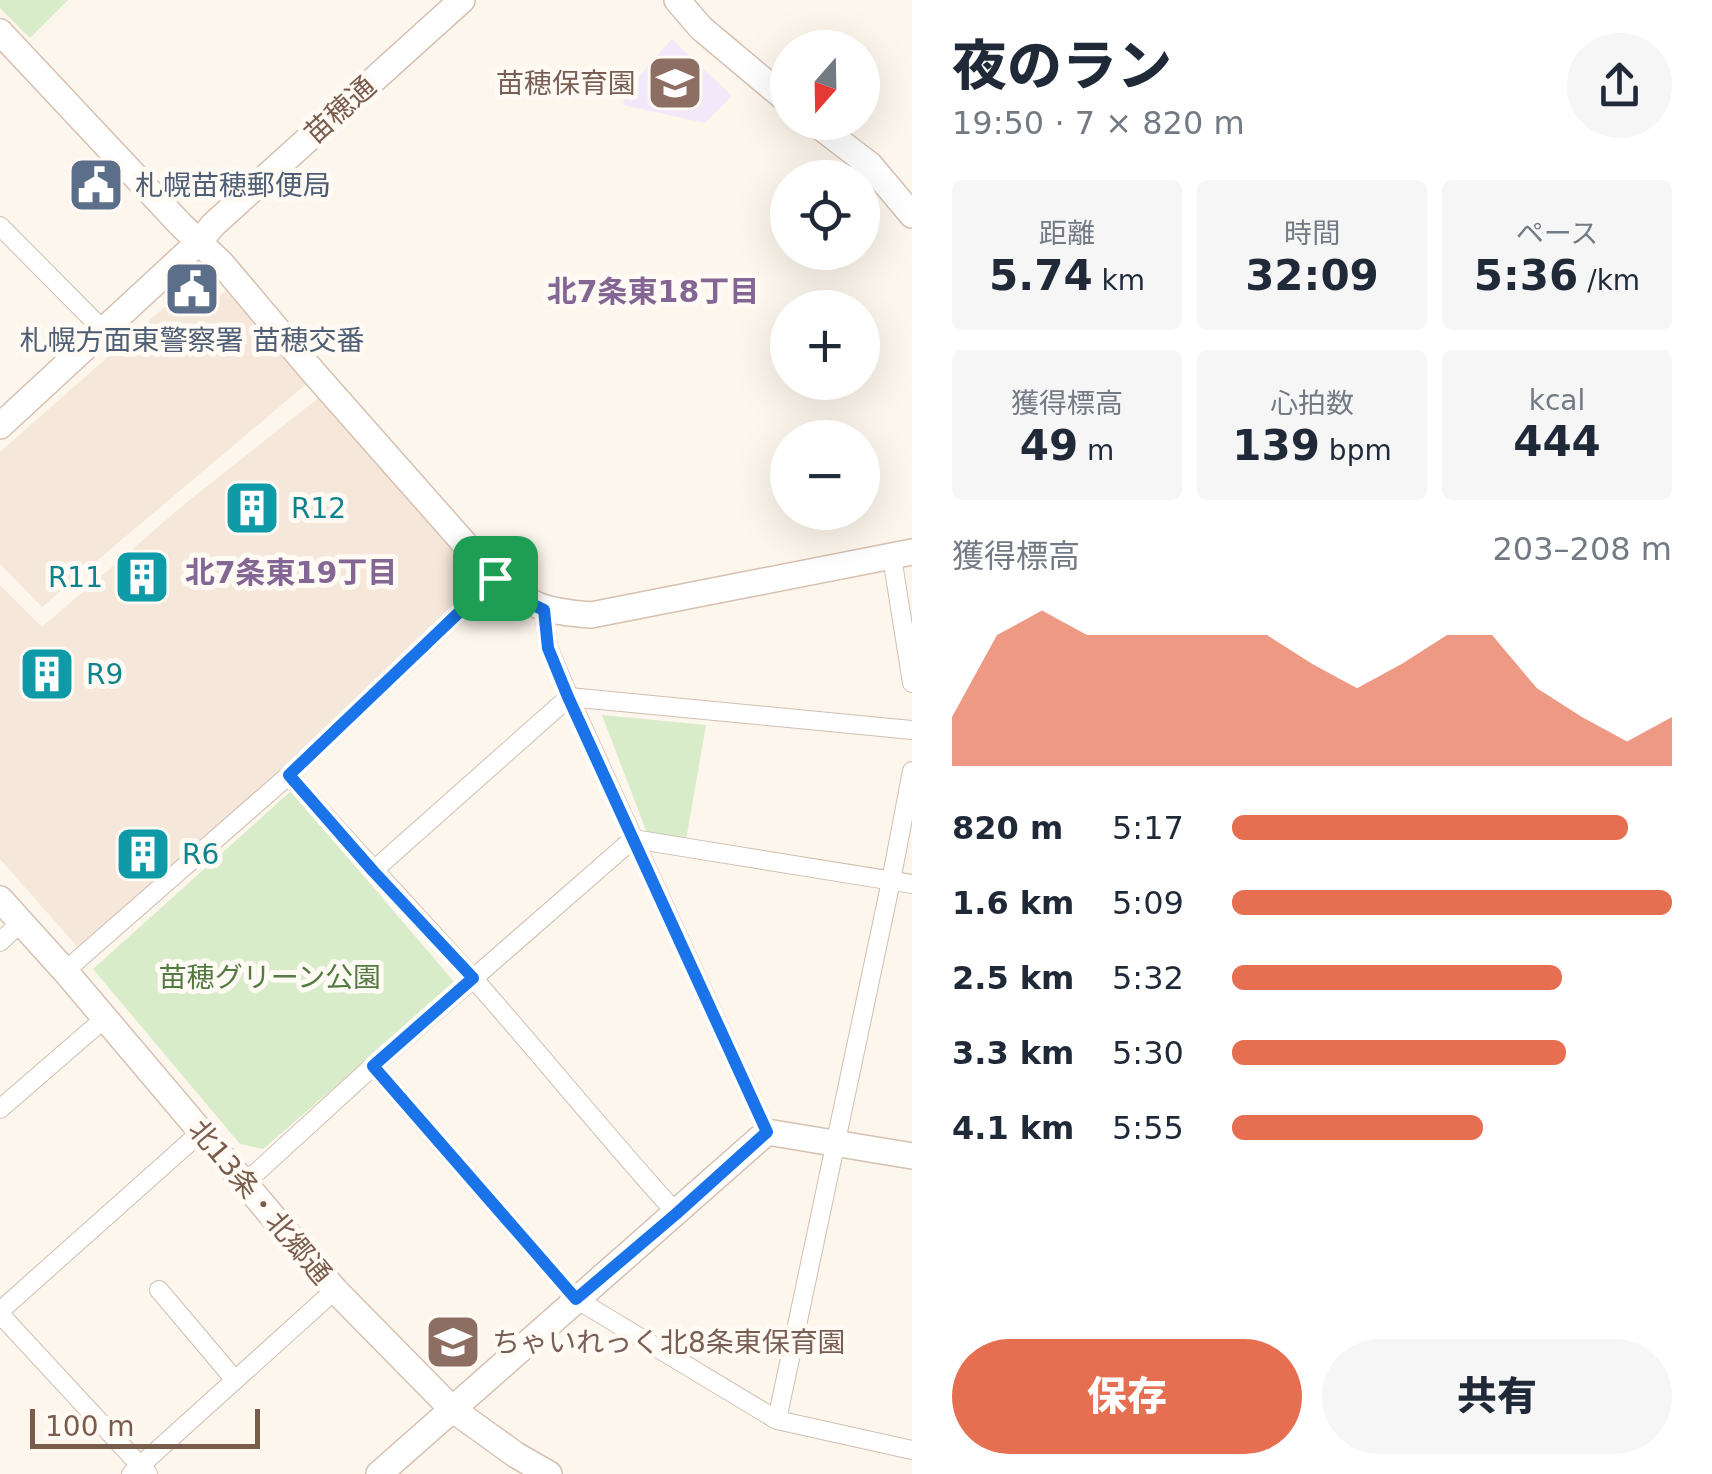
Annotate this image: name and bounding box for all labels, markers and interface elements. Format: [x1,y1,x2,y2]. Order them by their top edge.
north arrow [770,30,880,140]
map controls [770,30,880,530]
button: share [1567,33,1672,138]
text: 夜のラン [952,34,1172,98]
school or university icon: 苗穂保育園 [645,53,705,113]
place label: 苗穂保育園 [496,67,636,100]
street label: 苗穂通 [298,70,382,150]
text: 19:50 · 7 × 820 m [952,104,1245,142]
public building icon: 札幌苗穂郵便局 [66,155,126,215]
button: locate [770,160,880,270]
place label: 札幌苗穂郵便局 [135,169,331,202]
text: 距離 [1039,217,1095,250]
text: 時間 [1284,217,1340,250]
text: ペース [1516,217,1598,250]
text: 5.74 [989,251,1093,300]
text: 32:09 [1245,251,1379,300]
text: 5:36 [1474,251,1578,300]
public building icon: 札幌方面東警察署 苗穂交番 [162,259,222,319]
text: km [1093,264,1145,297]
text: /km [1578,264,1640,297]
district label: 北7条東18丁目 [547,274,759,309]
button: + [770,290,880,400]
place label: 札幌方面東警察署 苗穂交番 [20,324,364,357]
text: kcal [1529,384,1585,417]
text: 獲得標高 [1011,387,1123,420]
text: 心拍数 [1270,387,1354,420]
text: 444 [1513,417,1601,466]
button: − [770,420,880,530]
text: 49 [1020,421,1078,470]
text: 139 [1232,421,1320,470]
text: m [1078,434,1114,467]
text: bpm [1320,434,1392,467]
building icon: R12 [222,478,282,538]
place label: R12 [291,492,346,525]
text: 203–208 m [1493,530,1672,568]
pin [453,536,538,621]
text: 獲得標高 [952,537,1080,575]
building icon: R11 [112,547,172,607]
icon: arrive [468,551,523,606]
district label: 北7条東19丁目 [185,555,397,590]
place label: R11 [48,561,103,594]
building icon: R9 [17,644,77,704]
place label: R9 [86,658,123,691]
text: 820 m [952,809,1063,847]
text: 5:17 [1112,809,1184,847]
building icon: R6 [113,824,173,884]
place label: R6 [182,838,219,871]
text: 1.6 km [952,884,1074,922]
text: 5:09 [1112,884,1184,922]
text: 2.5 km [952,959,1074,997]
text: 5:32 [1112,959,1184,997]
park label: 苗穂グリーン公園 [159,961,381,994]
text: 3.3 km [952,1034,1074,1072]
text: 5:30 [1112,1034,1184,1072]
text: 4.1 km [952,1109,1074,1147]
text: 5:55 [1112,1109,1184,1147]
street label: 北13条・北郷通 [182,1113,338,1291]
school or university icon: ちゃいれっく北8条東保育園 [423,1312,483,1372]
place label: ちゃいれっく北8条東保育園 [492,1326,846,1359]
button: 保存 [952,1339,1302,1454]
button: 共有 [1322,1339,1672,1454]
scale bar [30,1404,260,1448]
text: 100 m [45,1410,135,1443]

